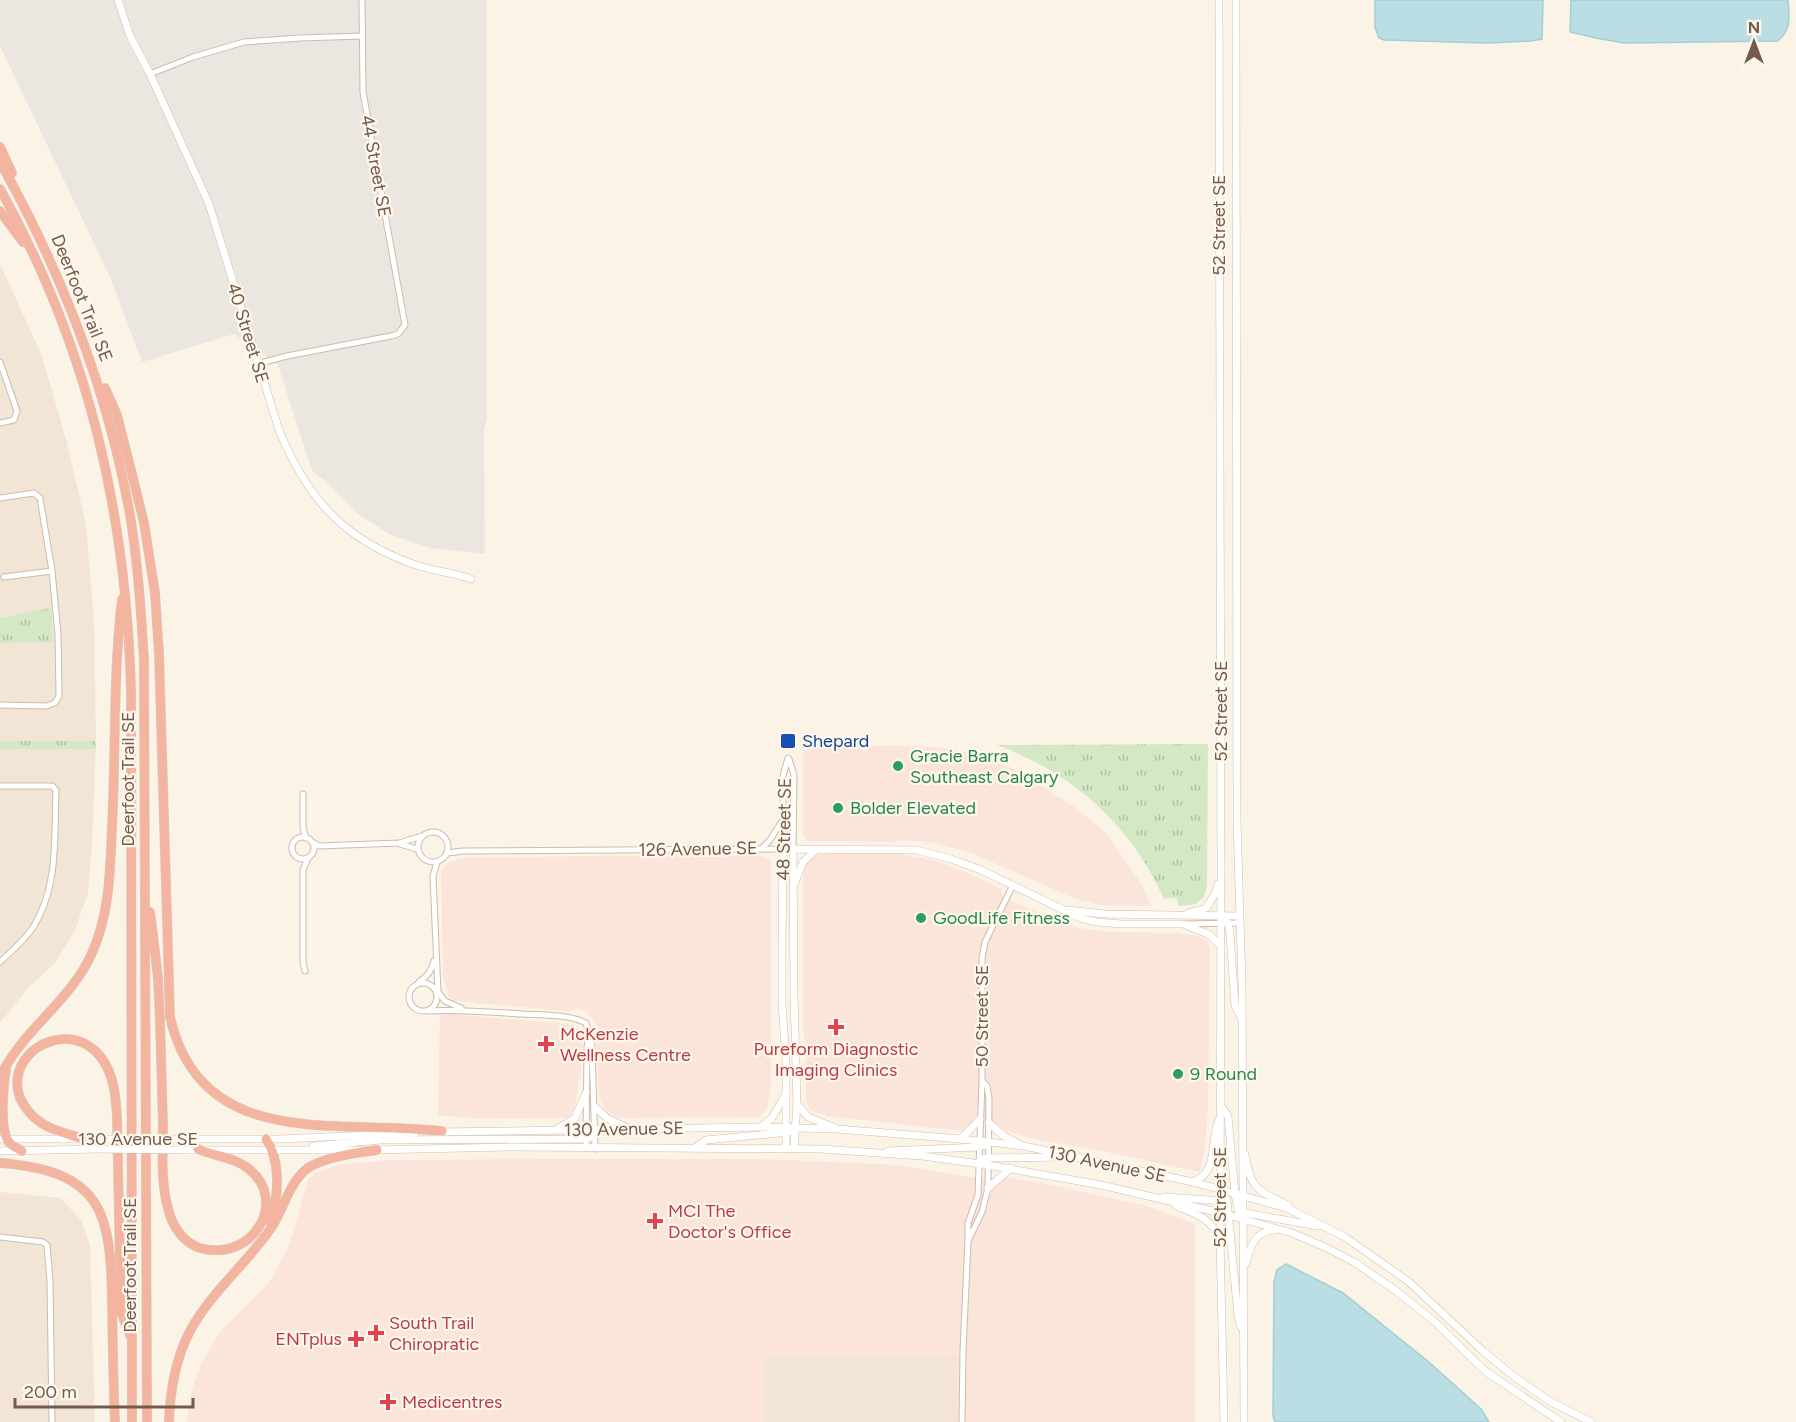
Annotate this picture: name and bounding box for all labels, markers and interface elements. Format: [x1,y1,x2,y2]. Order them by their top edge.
north arrow [1724,12,1784,72]
text: N [1748,18,1760,37]
street label: 44 Street SE [356,113,396,219]
street label: 52 Street SE [1208,174,1230,276]
street label: Deerfoot Trail SE [46,231,118,365]
street label: 40 Street SE [222,280,274,386]
street label: 52 Street SE [1210,660,1232,762]
street label: Deerfoot Trail SE [117,711,139,847]
place label: Shepard [802,730,869,752]
marker: Shepard [779,732,797,750]
place label: Gracie Barra Southeast Calgary [910,745,1059,788]
marker: Gracie Barra Southeast Calgary [891,759,905,773]
street label: 48 Street SE [772,777,796,881]
place label: Bolder Elevated [850,797,976,819]
marker: Bolder Elevated [831,801,845,815]
street label: 126 Avenue SE [638,837,758,861]
place label: GoodLife Fitness [933,907,1070,929]
marker: GoodLife Fitness [914,911,928,925]
street label: 50 Street SE [971,965,993,1067]
marker: Pureform Diagnostic Imaging Clinics [827,1018,845,1036]
place label: McKenzie Wellness Centre [560,1023,691,1066]
marker: McKenzie Wellness Centre [537,1035,555,1053]
place label: Pureform Diagnostic Imaging Clinics [753,1038,919,1081]
place label: 9 Round [1190,1063,1257,1085]
marker: 9 Round [1171,1067,1185,1081]
street label: 130 Avenue SE [564,1117,684,1141]
street label: 130 Avenue SE [78,1128,198,1150]
street label: 130 Avenue SE [1046,1141,1168,1187]
street label: 52 Street SE [1209,1146,1231,1248]
street label: Deerfoot Trail SE [119,1197,141,1333]
place label: MCI The Doctor's Office [668,1200,791,1243]
marker: MCI The Doctor's Office [646,1212,664,1230]
place label: South Trail Chiropratic [389,1312,480,1355]
marker: South Trail Chiropratic [367,1324,385,1342]
place label: ENTplus [275,1328,342,1350]
marker: ENTplus [347,1330,365,1348]
scale bar [15,1371,194,1409]
text: 200 m [24,1381,77,1403]
place label: Medicentres [402,1391,503,1413]
marker: Medicentres [379,1393,397,1411]

